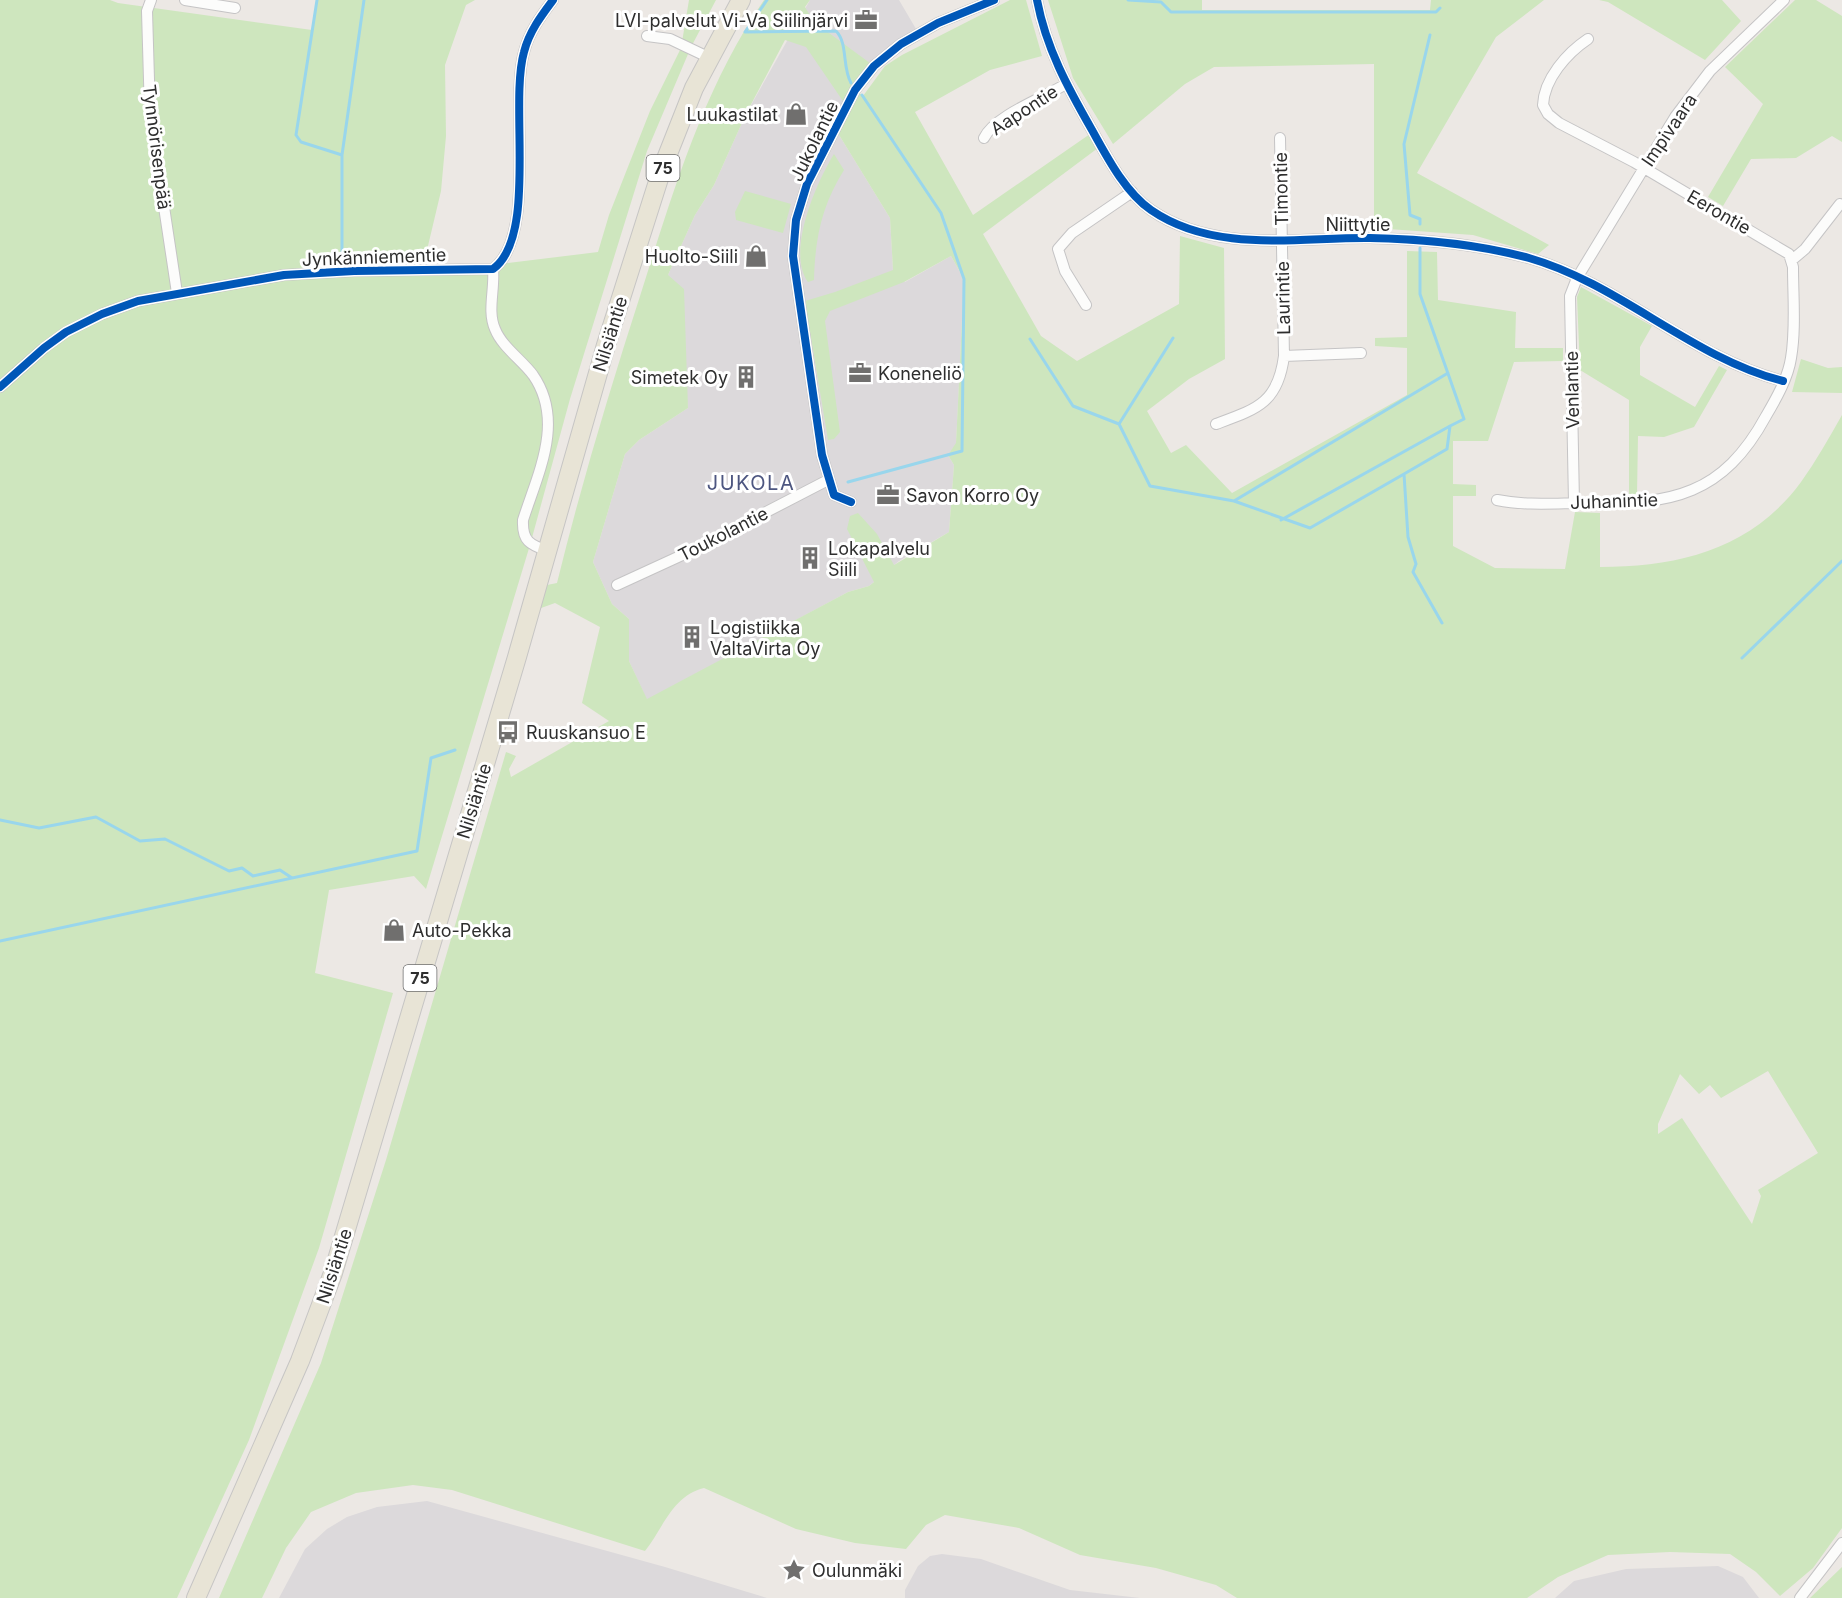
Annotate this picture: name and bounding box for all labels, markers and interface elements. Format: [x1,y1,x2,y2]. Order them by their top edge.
office icon: LVI-palvelut Vi-Va Siilinjärvi [853,7,879,33]
place label: LVI-palvelut Vi-Va Siilinjärvi [615,10,848,31]
street label: Aapontie [987,81,1061,139]
street label: Tynnörisenpää [139,83,175,211]
street label: Impivaara [1637,90,1701,170]
street label: Jukolantie [785,97,843,185]
shop icon: Luukastilat [783,101,809,127]
place label: Luukastilat [686,104,778,125]
street label: Timontie [1270,152,1292,226]
road number: 75 [646,155,680,181]
street label: Eerontie [1683,185,1755,239]
street label: Niittytie [1325,214,1391,235]
shop icon: Huolto-Siili [743,243,769,269]
street label: Jynkänniementie [301,244,447,270]
place label: Huolto-Siili [645,246,738,267]
street label: Laurintie [1272,261,1294,335]
street label: Nilsiäntie [589,294,631,374]
street label: Venlantie [1561,351,1583,429]
office icon: Koneneliö [847,360,873,386]
place label: Koneneliö [878,363,962,384]
building icon: Simetek Oy [733,364,759,390]
place label: Simetek Oy [631,367,728,388]
district label: JUKOLA [707,471,795,495]
office icon: Savon Korro Oy [875,482,901,508]
place label: Savon Korro Oy [906,485,1039,506]
street label: Juhanintie [1570,489,1658,513]
street label: Toukolantie [675,502,771,566]
place label: Lokapalvelu Siili [828,538,930,580]
building icon: Lokapalvelu Siili [797,545,823,571]
place label: Logistiikka ValtaVirta Oy [710,617,820,659]
building icon: Logistiikka ValtaVirta Oy [679,624,705,650]
bus stop icon: Ruuskansuo E [495,719,521,745]
place label: Ruuskansuo E [526,722,646,743]
street label: Nilsiäntie [453,761,495,841]
shop icon: Auto-Pekka [381,917,407,943]
place label: Auto-Pekka [412,920,512,941]
road number: 75 [404,965,436,991]
street label: Nilsiäntie [312,1226,356,1306]
place icon: Oulunmäki [781,1557,807,1583]
place label: Oulunmäki [812,1560,902,1581]

